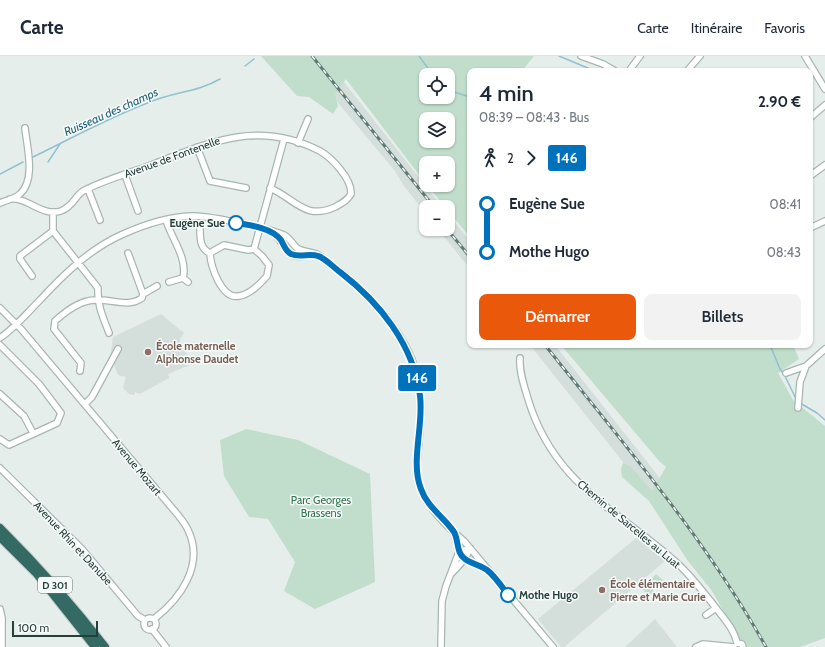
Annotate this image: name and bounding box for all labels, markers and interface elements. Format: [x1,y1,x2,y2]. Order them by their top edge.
text: Carte [20,16,64,39]
text: Carte [637,19,669,37]
text: Itinéraire [691,19,742,37]
text: Favoris [764,19,805,37]
map controls [419,68,455,236]
button: locate [419,68,455,104]
text: 4 min [479,80,534,107]
water label: Ruisseau des champs [61,84,161,139]
text: 2.90 € [758,93,801,111]
text: 08:39 – 08:43 · Bus [479,109,589,125]
button: layers [419,112,455,148]
street label: Avenue de Fontenelle [122,133,222,181]
icon: walk [479,147,501,169]
icon: forward [520,147,542,169]
text: 146 [556,149,578,167]
text: 2 [507,150,514,166]
button: + [419,156,455,192]
text: Eugène Sue [509,195,585,213]
text: 08:41 [770,196,801,212]
button: − [419,200,455,236]
marker: Eugène Sue [228,215,244,231]
place label: Eugène Sue [169,216,225,230]
text: Mothe Hugo [509,243,589,261]
text: 08:43 [767,244,801,260]
button: Démarrer [479,294,636,340]
button: Billets [644,294,801,340]
place label: École maternelle Alphonse Daudet [156,339,238,366]
marker: École maternelle Alphonse Daudet [143,347,153,357]
line badge: 146 [394,365,440,391]
text: 146 [406,369,428,387]
street label: Avenue Mozart [109,436,165,498]
street label: Chemin de Sarcelles au Luat [575,477,684,571]
park label: Parc Georges Brassens [291,493,352,520]
street label: Avenue Rhin et Danube [31,498,116,588]
road number: D 301 [38,577,72,593]
place label: École élémentaire Pierre et Marie Curie [610,577,706,604]
marker: École élémentaire Pierre et Marie Curie [597,585,607,595]
marker: Mothe Hugo [500,587,516,603]
place label: Mothe Hugo [519,588,578,602]
scale bar [12,619,98,638]
text: 100 m [18,621,49,635]

